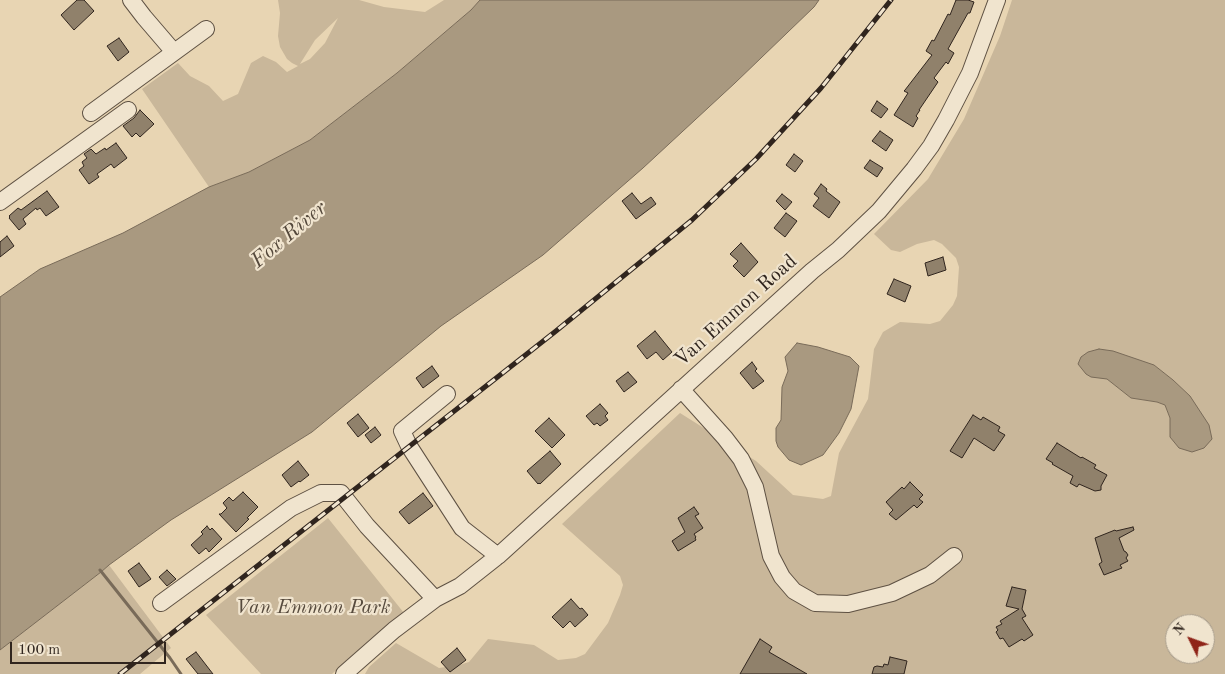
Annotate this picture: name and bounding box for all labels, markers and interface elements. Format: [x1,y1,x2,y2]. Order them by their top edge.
water label: Fox River [246,196,332,274]
street label: Van Emmon Road [670,250,802,372]
park label: Van Emmon Park [235,596,391,620]
north arrow [1165,614,1215,664]
text: N [1171,621,1188,638]
scale bar [12,632,169,664]
text: 100 m [18,643,60,658]

